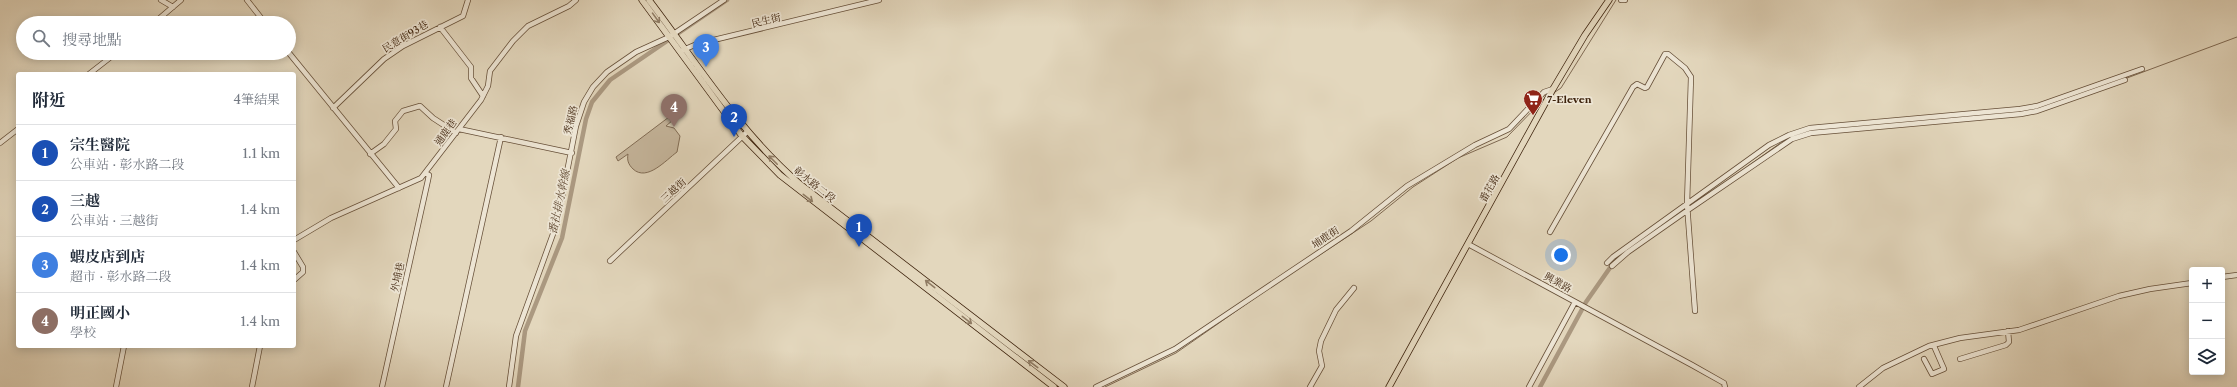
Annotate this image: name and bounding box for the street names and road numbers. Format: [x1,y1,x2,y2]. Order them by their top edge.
street label: 民生街 [750,11,782,30]
street label: 民意街93巷 [380,18,431,55]
street label: 秀福路 [561,104,580,136]
street label: 通鹿巷 [431,116,459,148]
street label: 彰水路二段 [791,164,838,205]
street label: 番花路 [1476,172,1502,205]
street label: 三越街 [658,175,689,205]
street label: 埔鹿街 [1309,224,1341,251]
street label: 外埔巷 [388,261,407,293]
street label: 興業路 [1541,269,1574,295]

